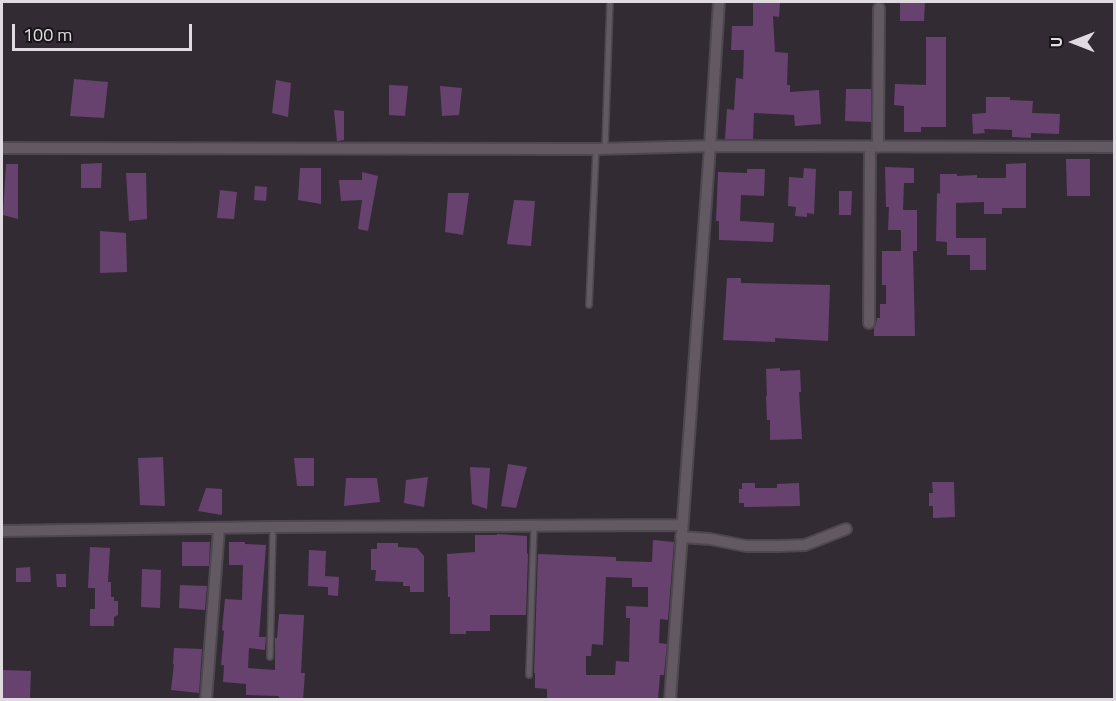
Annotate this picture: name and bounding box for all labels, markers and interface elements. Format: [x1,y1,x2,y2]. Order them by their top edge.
scale bar [15,12,195,50]
north arrow [1044,12,1104,72]
text: 100 m [23,21,72,48]
text: U [1044,37,1068,47]

